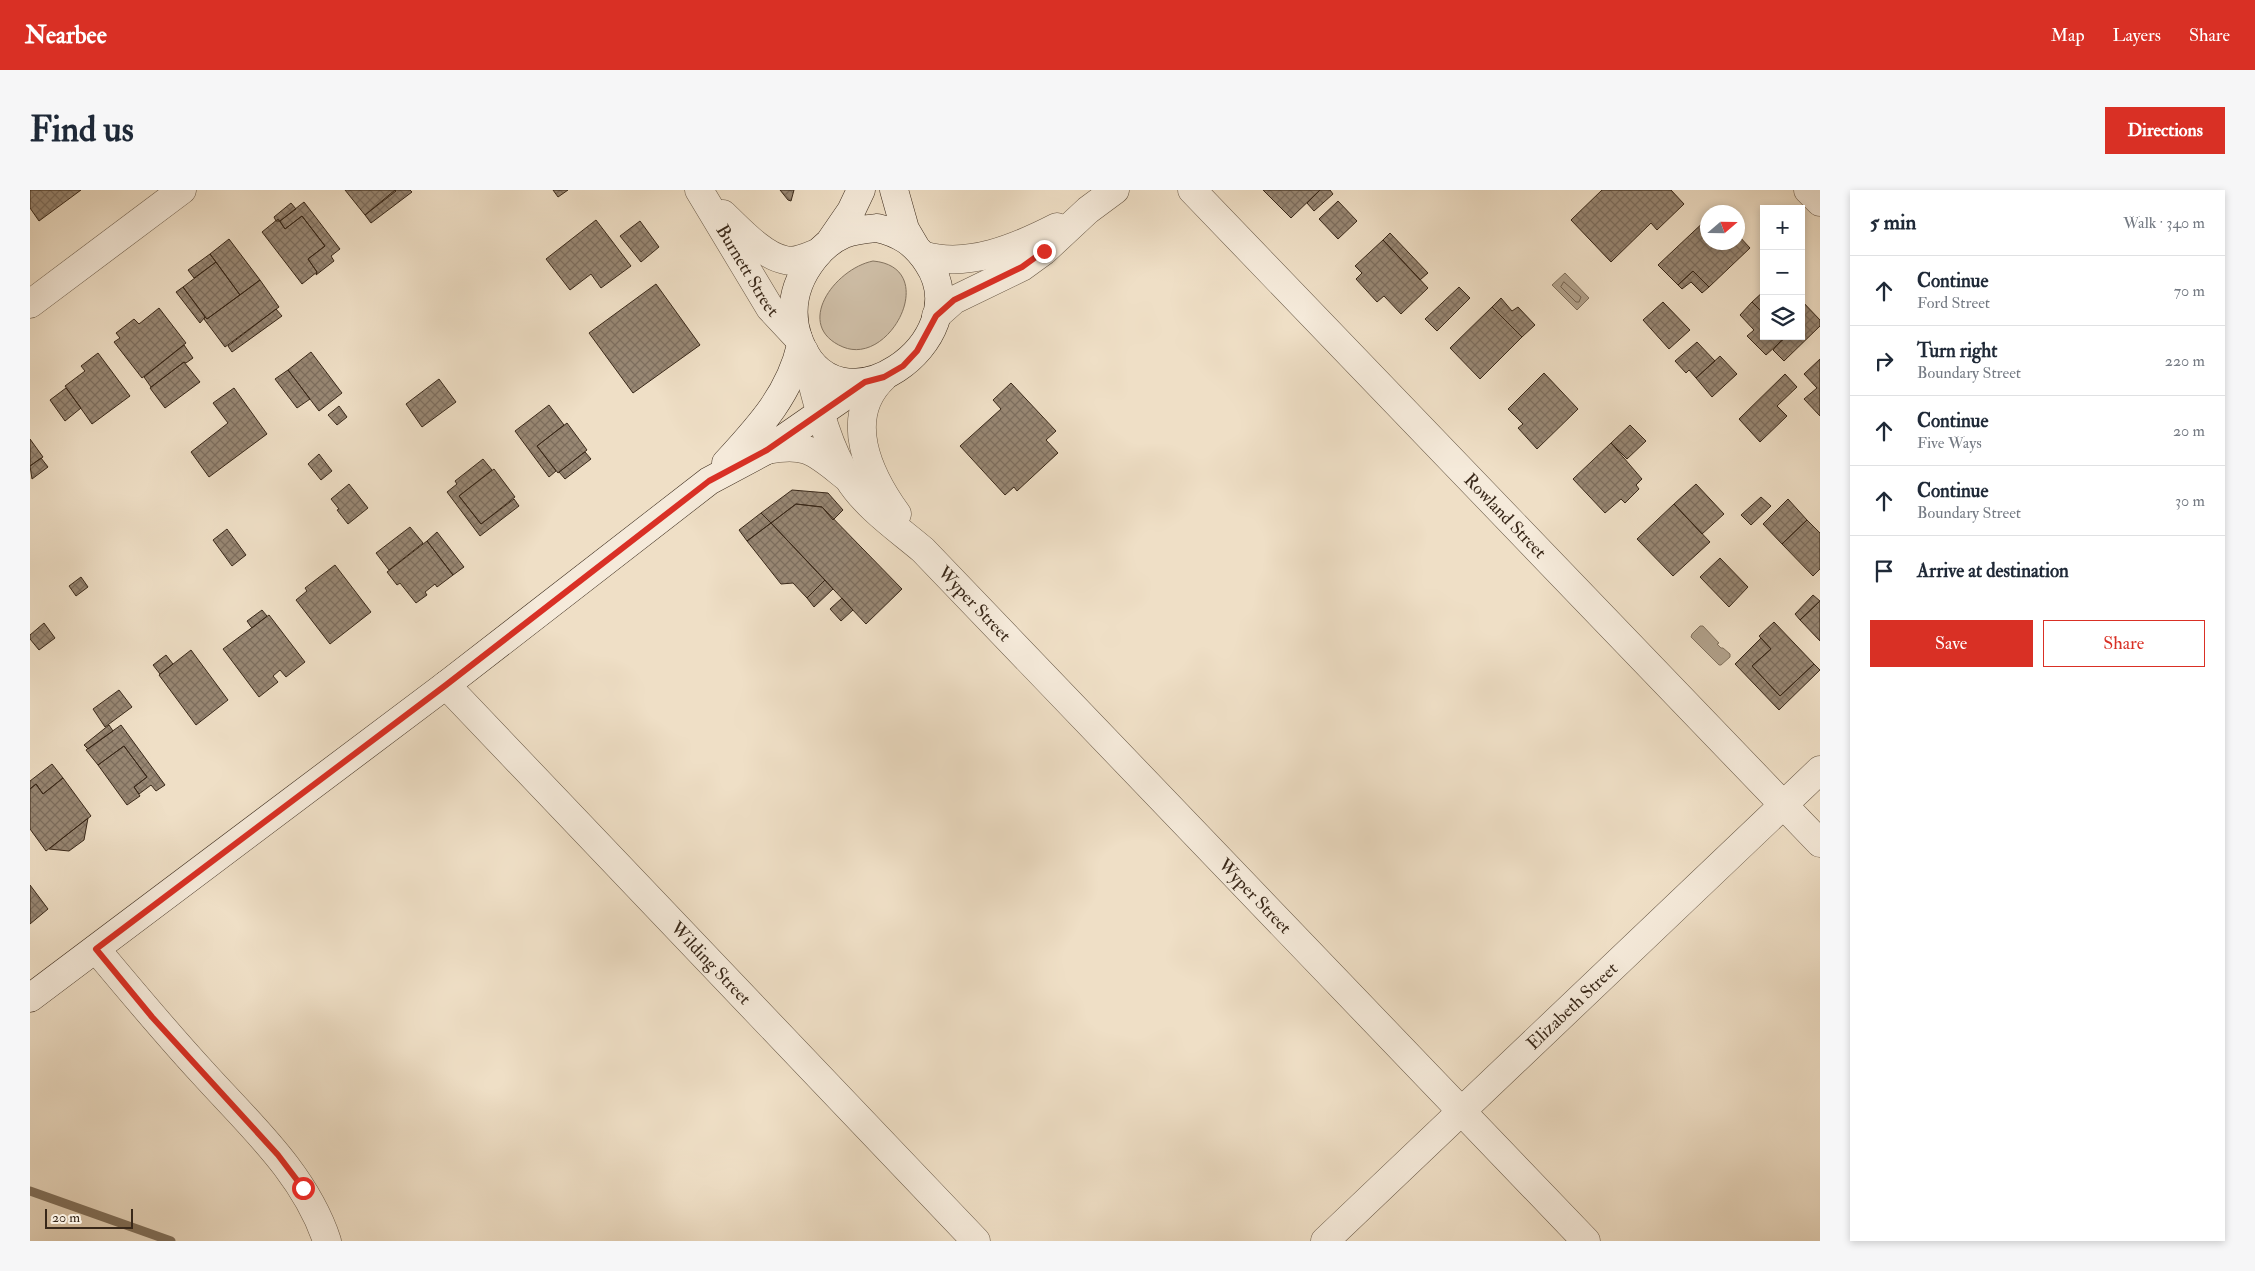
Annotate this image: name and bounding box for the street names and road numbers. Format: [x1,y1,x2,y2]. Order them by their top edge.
street label: Burnett Street [711,220,784,322]
street label: Rowland Street [1459,468,1552,563]
street label: Wyper Street [932,560,1016,647]
street label: Wyper Street [1213,853,1297,939]
street label: Wilding Street [665,916,756,1010]
street label: Elizabeth Street [1522,957,1623,1055]

